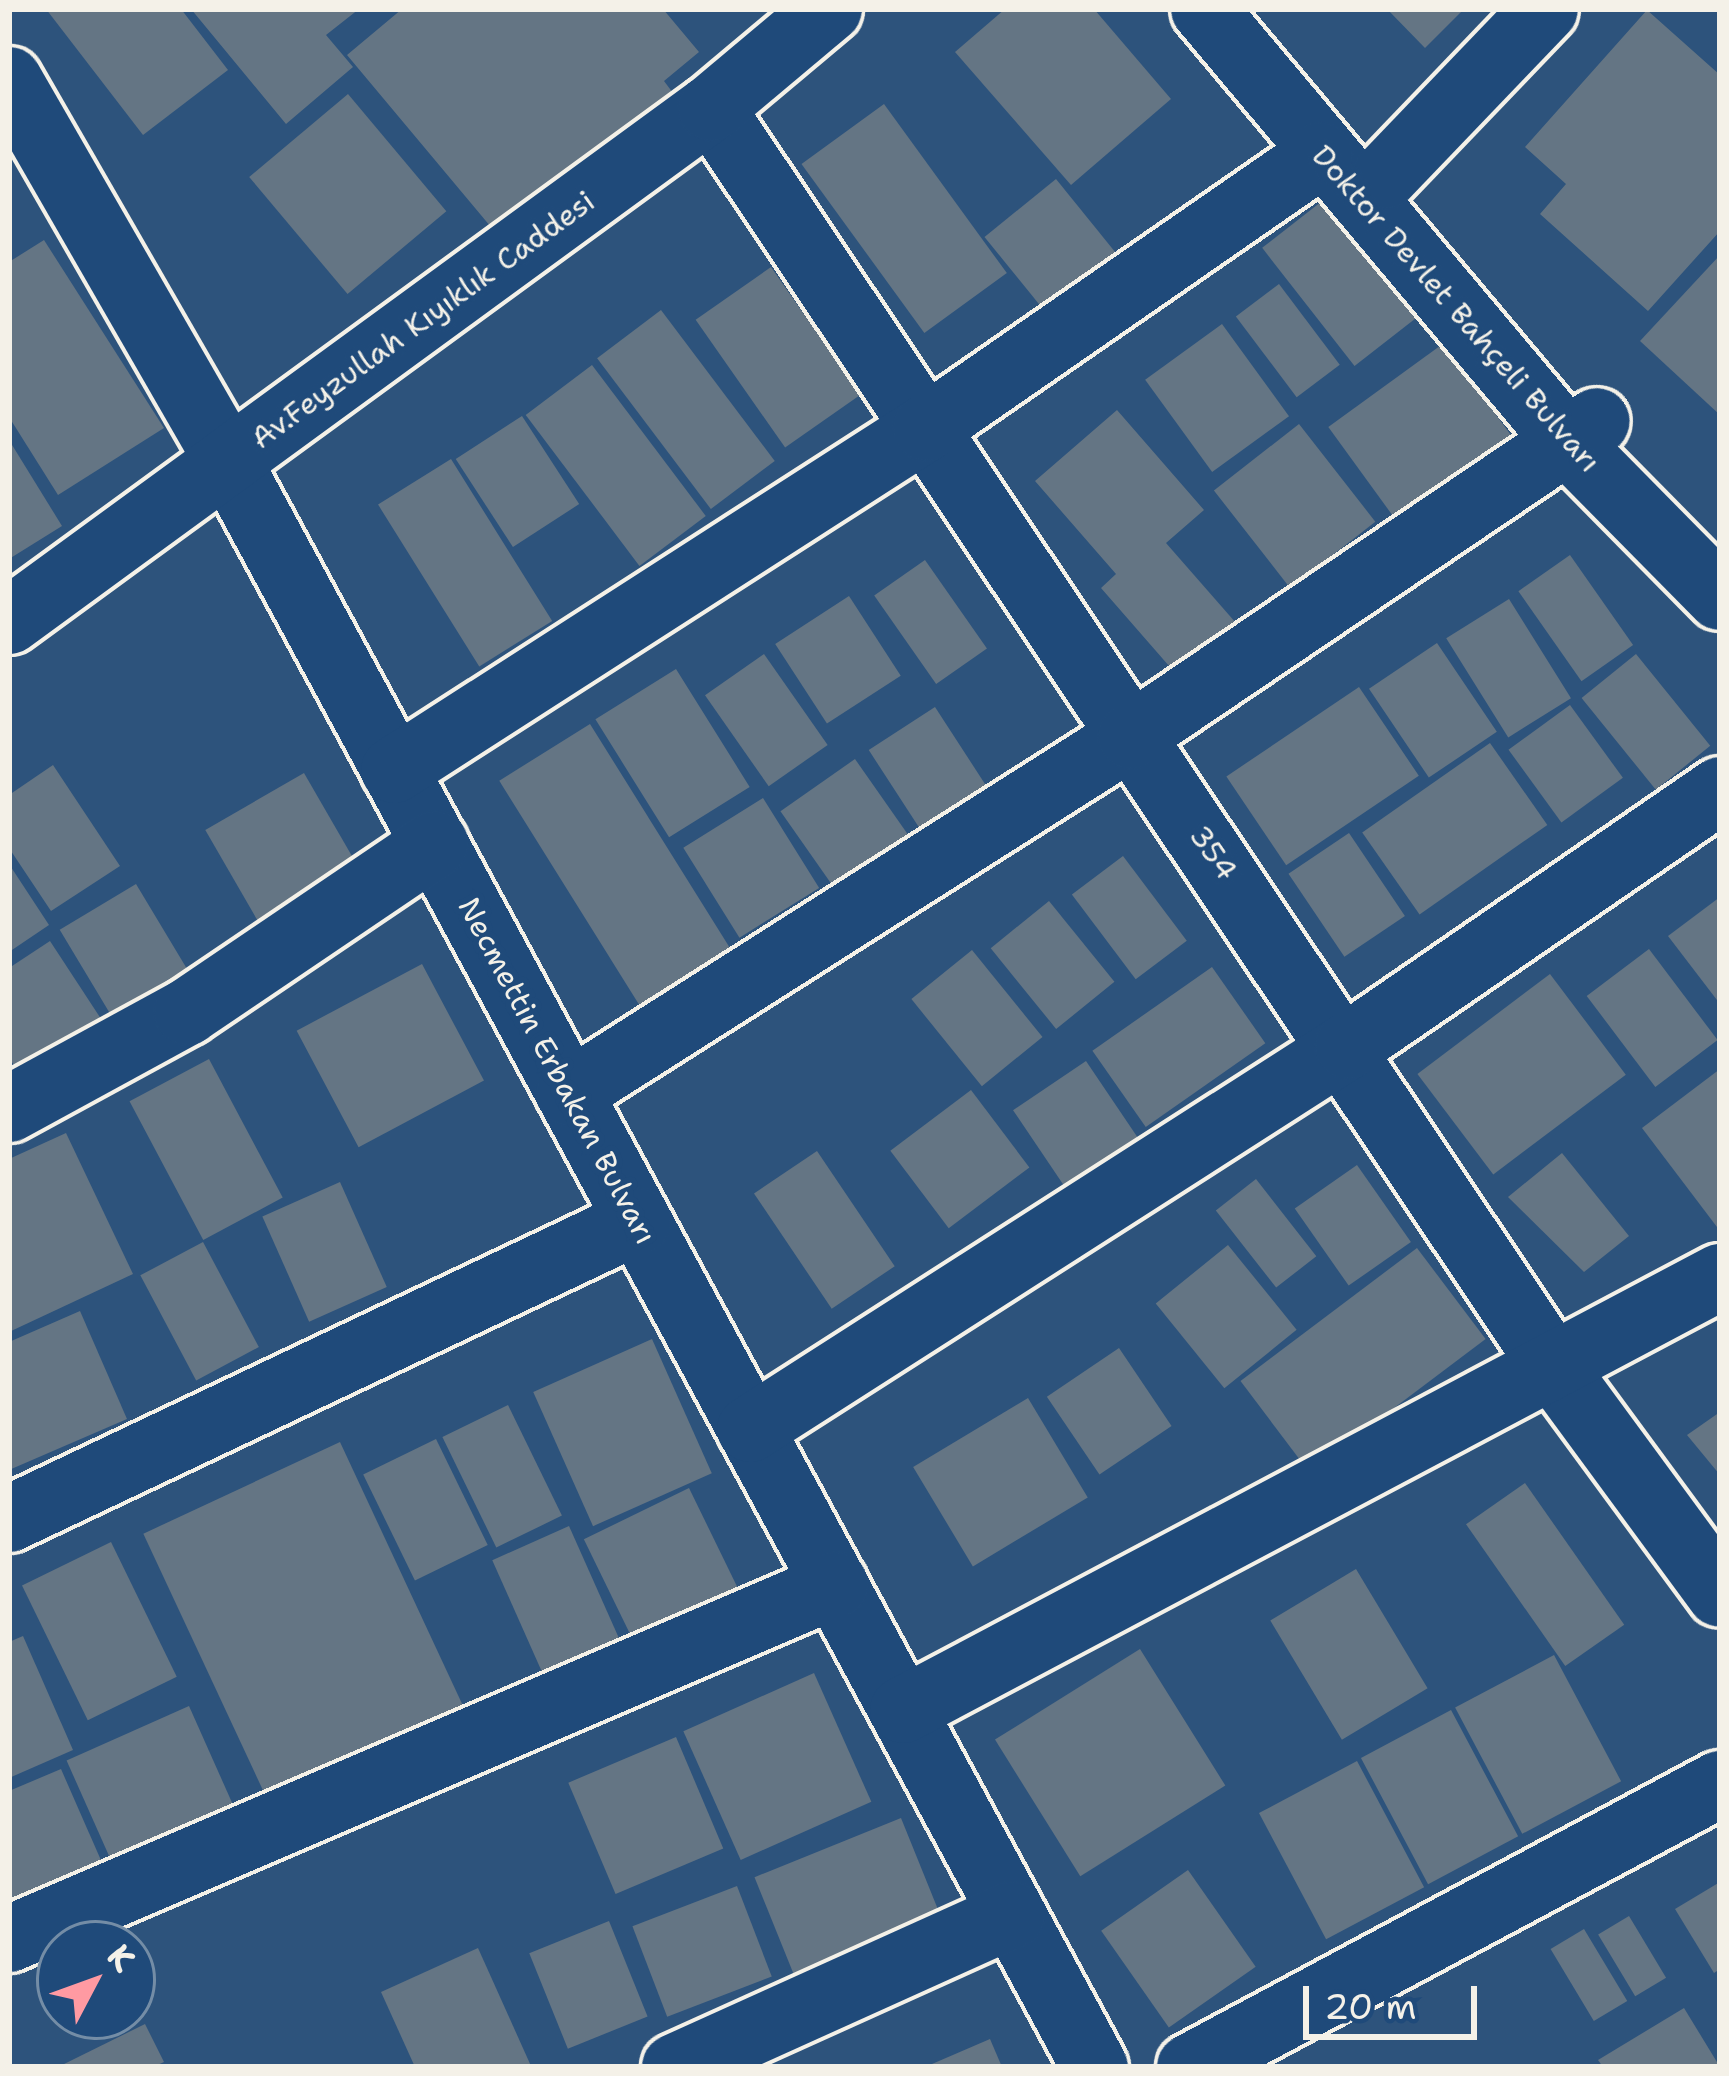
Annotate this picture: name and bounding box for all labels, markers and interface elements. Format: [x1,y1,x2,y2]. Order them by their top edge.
street label: Doktor Devlet Bahçeli Bulvarı [1304,138,1608,480]
street label: Av.Feyzullah Kıyıklık Caddesi [244,183,602,457]
street label: 354 [1181,819,1245,887]
street label: Necmettin Erbakan Bulvarı [450,892,664,1250]
north arrow [36,1920,156,2040]
text: K [97,1935,146,1981]
scale bar [1309,1962,1483,2036]
text: 20 m [1324,1982,1417,2031]

